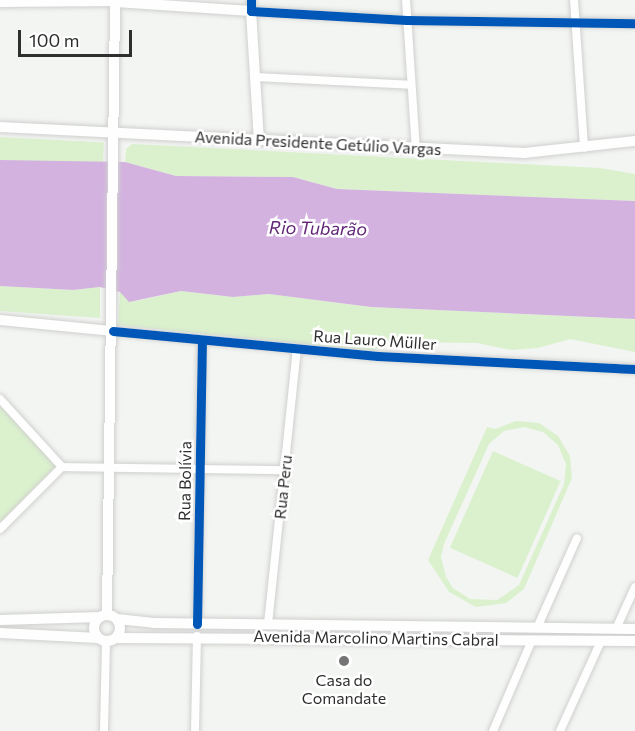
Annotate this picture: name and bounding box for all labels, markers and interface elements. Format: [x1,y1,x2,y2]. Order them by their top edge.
scale bar [21,18,135,56]
text: 100 m [29,29,79,51]
street label: Avenida Presidente Getúlio Vargas [194,127,442,159]
water label: Rio Tubarão [269,216,367,240]
street label: Rua Lauro Müller [313,326,437,354]
street label: Rua Bolívia [175,441,195,521]
street label: Rua Peru [270,454,296,520]
street label: Avenida Marcolino Martins Cabral [253,626,499,650]
marker: Casa do Comandate [337,654,351,668]
place label: Casa do Comandate [302,670,386,708]

